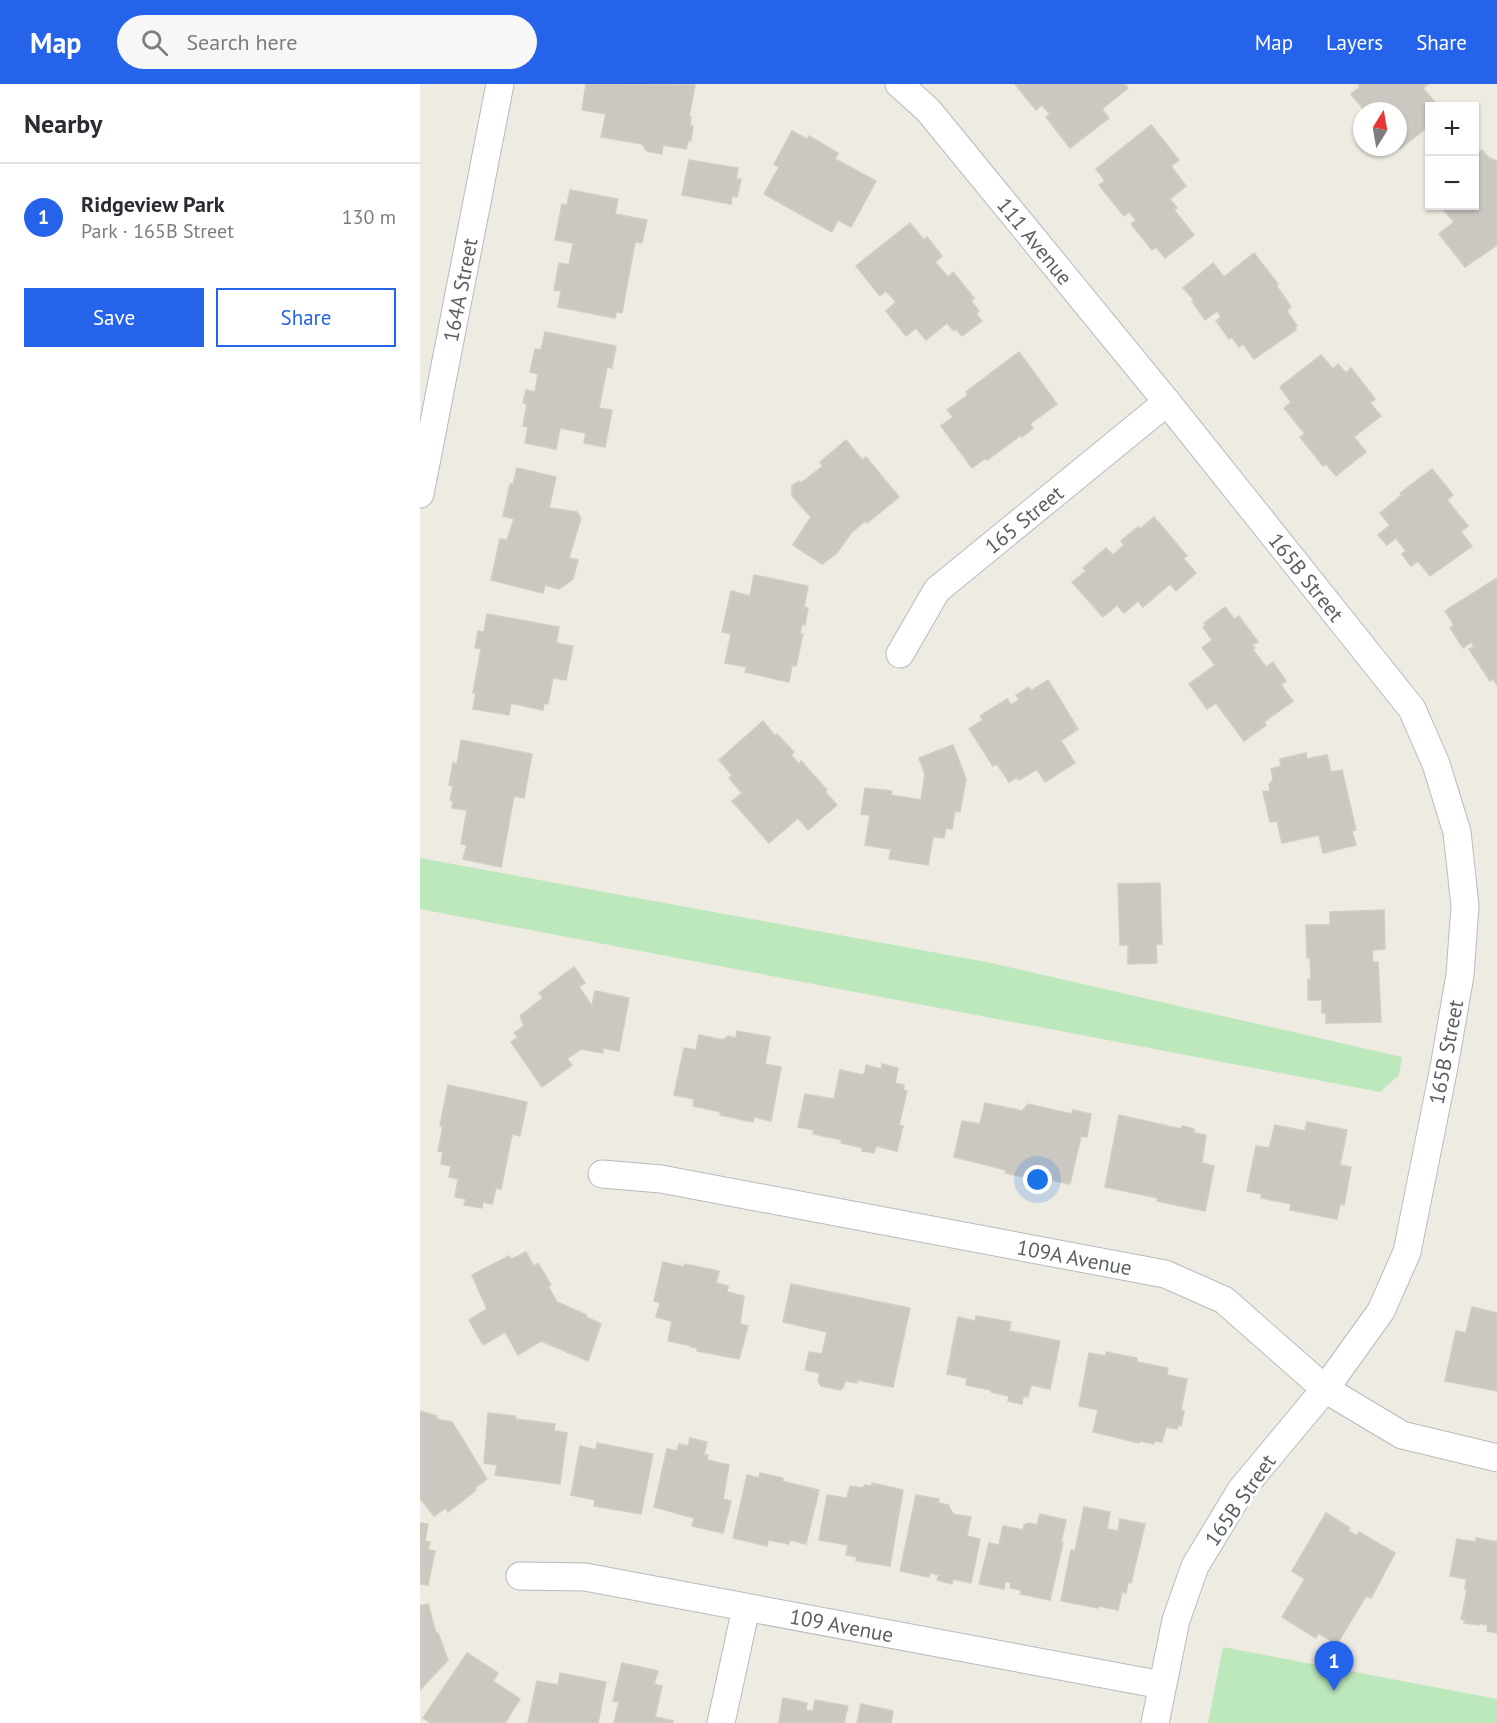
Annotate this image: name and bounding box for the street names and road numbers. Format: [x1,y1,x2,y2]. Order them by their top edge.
street label: 111 Avenue [991,192,1079,290]
street label: 164A Street [437,236,483,344]
street label: 165 Street [979,479,1069,559]
street label: 165B Street [1263,527,1350,627]
street label: 165B Street [1423,997,1469,1107]
street label: 109A Avenue [1015,1233,1134,1281]
street label: 165B Street [1199,1449,1281,1551]
street label: 109 Avenue [787,1602,896,1648]

